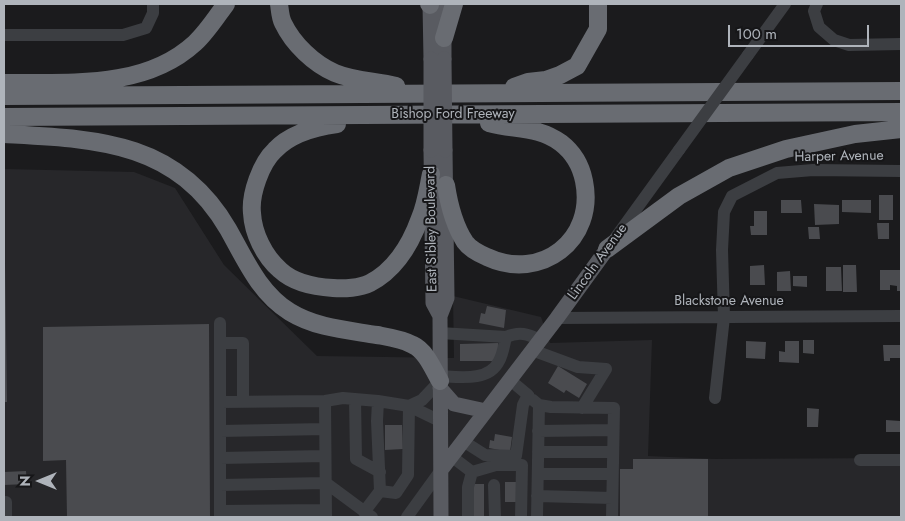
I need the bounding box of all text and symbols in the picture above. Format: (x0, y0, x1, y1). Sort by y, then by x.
scale bar (730, 15, 871, 47)
text: 100 m (736, 23, 777, 45)
street label: Bishop Ford Freeway (391, 107, 515, 123)
street label: Harper Avenue (794, 148, 884, 166)
street label: East Sibley Boulevard (422, 166, 442, 292)
street label: Lincoln Avenue (565, 221, 631, 303)
street label: Blackstone Avenue (674, 294, 784, 310)
north arrow (15, 456, 65, 506)
text: N (15, 475, 35, 487)

